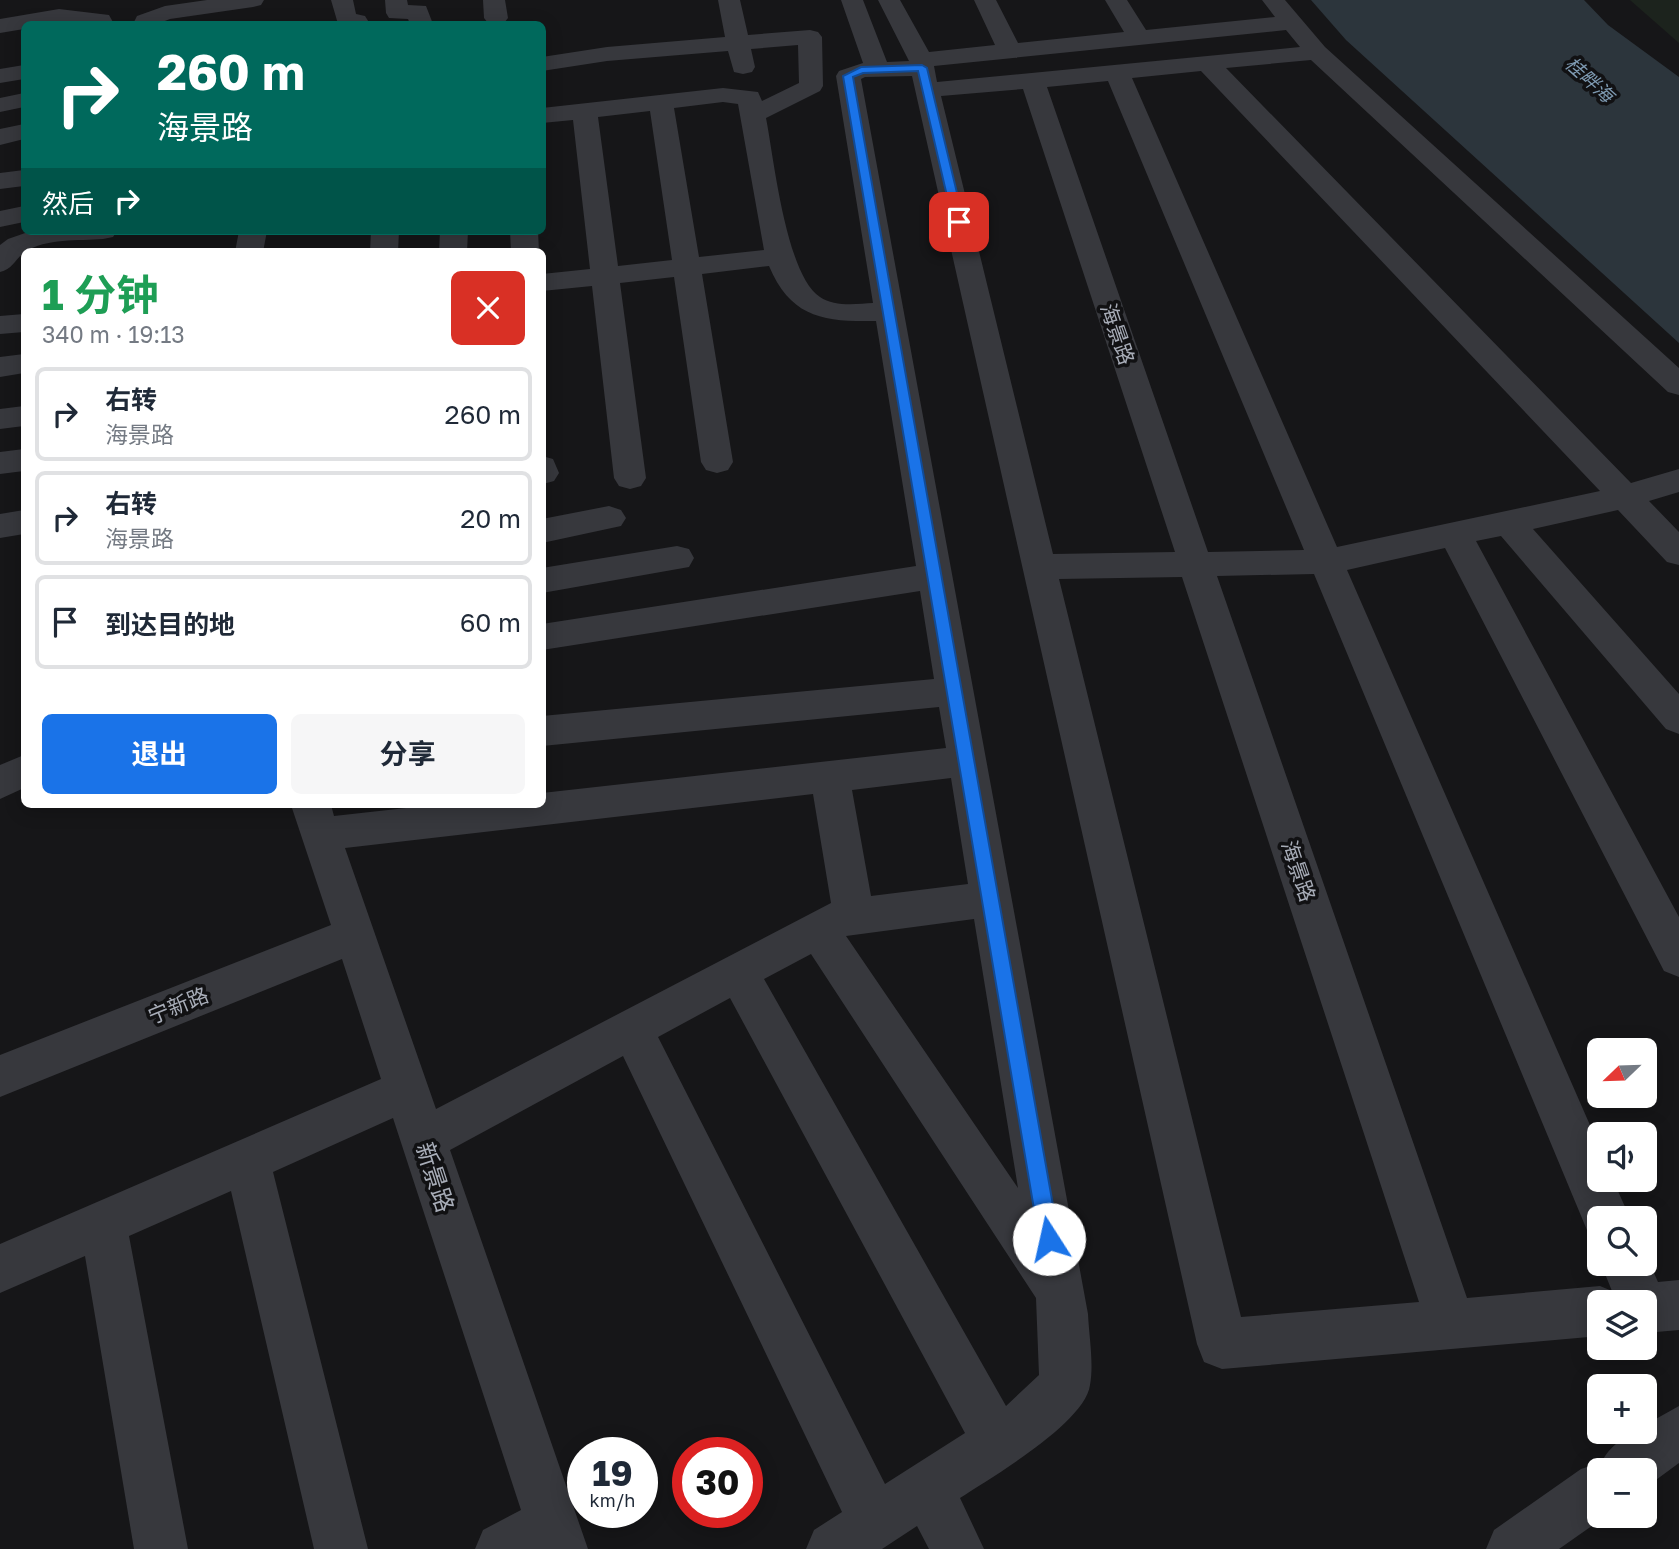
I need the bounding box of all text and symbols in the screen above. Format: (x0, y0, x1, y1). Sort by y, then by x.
text: 260 m (157, 42, 305, 101)
icon: right (42, 49, 133, 140)
water label: 桂畔海 (1561, 51, 1621, 109)
text: 海景路 (157, 108, 253, 146)
icon: right (108, 182, 146, 220)
text: 然后 (42, 188, 94, 219)
pin (929, 192, 989, 252)
icon: arrive (940, 203, 978, 241)
text: 1 分钟 (42, 269, 158, 319)
button: close (451, 271, 525, 345)
street label: 海景路 (1095, 300, 1141, 368)
text: 340 m · 19:13 (42, 320, 185, 348)
text: 右转 (105, 384, 157, 415)
icon: right (46, 395, 84, 433)
text: 260 m (445, 399, 521, 430)
text: 海景路 (105, 420, 174, 448)
text: 右转 (105, 488, 157, 519)
icon: right (46, 499, 84, 537)
text: 20 m (460, 503, 521, 534)
text: 海景路 (105, 524, 174, 552)
icon: arrive (46, 603, 84, 641)
text: 60 m (460, 607, 521, 638)
text: 到达目的地 (105, 609, 235, 640)
button: 退出 (42, 714, 277, 794)
button: 分享 (291, 714, 525, 794)
street label: 海景路 (1276, 837, 1322, 905)
street label: 宁新路 (144, 981, 212, 1029)
north arrow (1587, 1038, 1657, 1108)
map controls (1587, 1038, 1657, 1528)
button: sound (1587, 1122, 1657, 1192)
street label: 新景路 (411, 1138, 461, 1216)
position arrow (1012, 1202, 1086, 1276)
button: search (1587, 1206, 1657, 1276)
button: layers (1587, 1290, 1657, 1360)
button: + (1587, 1374, 1657, 1444)
speed limit sign: 30 (672, 1437, 763, 1528)
text: 19 (592, 1452, 633, 1494)
button: − (1587, 1458, 1657, 1528)
text: km/h (590, 1489, 635, 1511)

